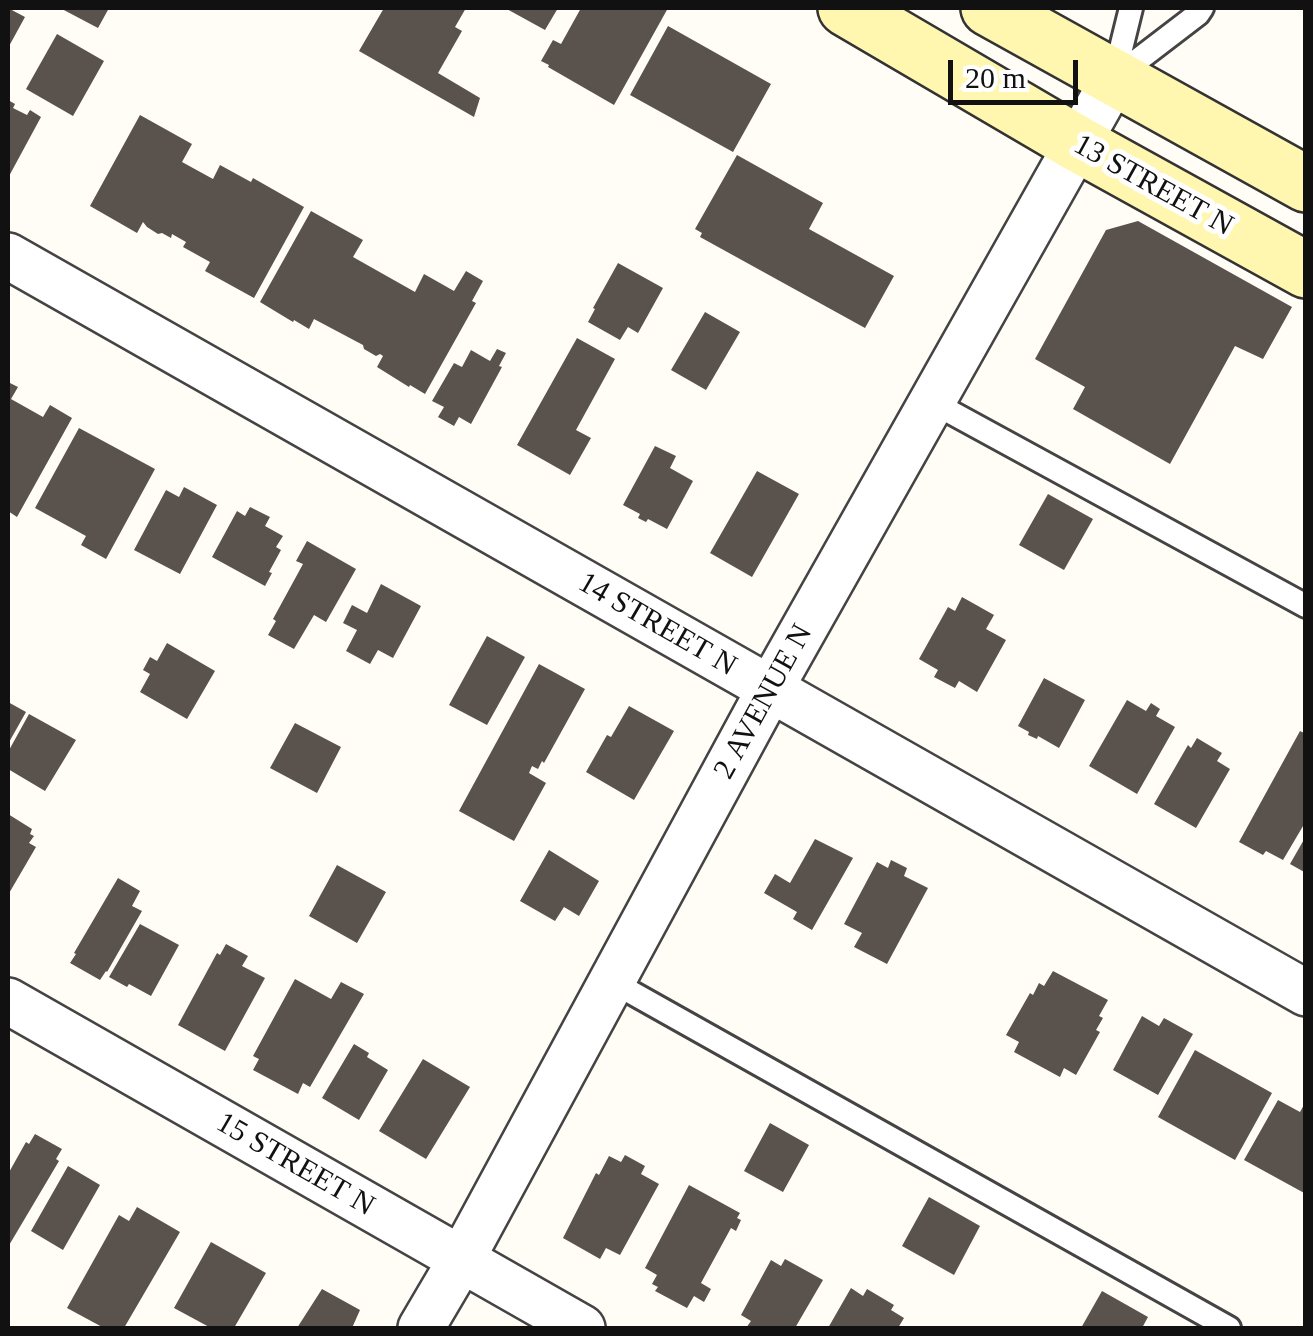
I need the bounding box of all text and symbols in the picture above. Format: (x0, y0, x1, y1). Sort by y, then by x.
scale bar (953, 40, 1083, 102)
text: 20 m (965, 61, 1026, 94)
street label: 13 STREET N (1067, 127, 1239, 245)
street label: 14 STREET N (572, 565, 742, 685)
street label: 2 AVENUE N (707, 618, 821, 786)
street label: 15 STREET N (210, 1105, 380, 1225)

